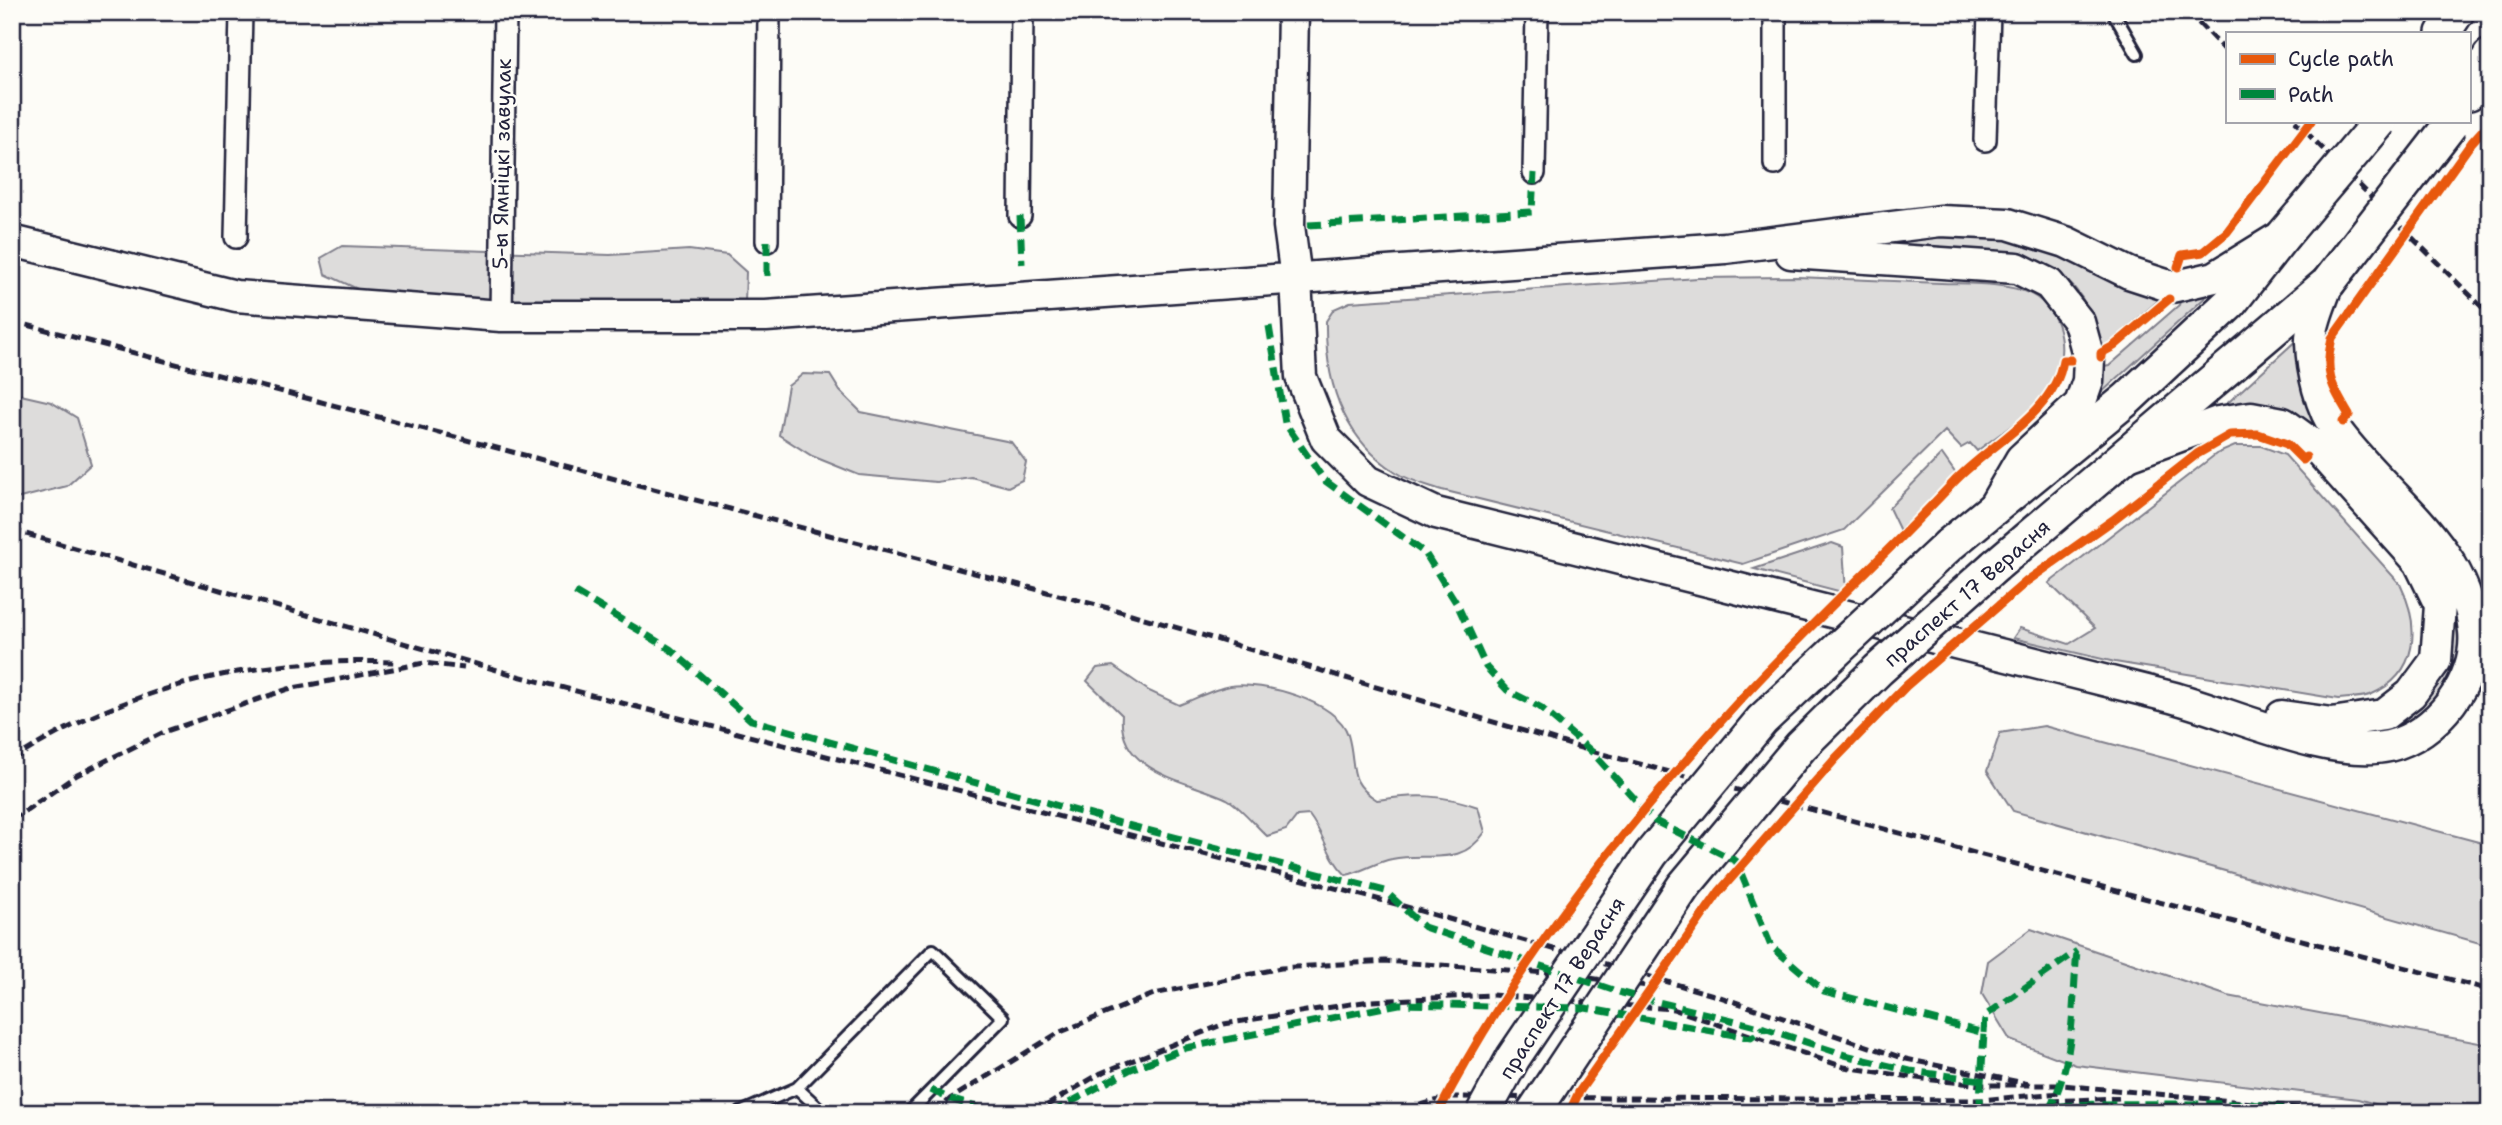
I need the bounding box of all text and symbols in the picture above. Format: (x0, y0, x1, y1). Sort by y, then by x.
legend (2226, 32, 2470, 122)
text: Cycle path (2288, 45, 2394, 73)
street label: 5-ы Ямніцкі завулак (486, 58, 518, 270)
text: Path (2288, 81, 2334, 109)
street label: праспект 17 Верасня (1878, 513, 2056, 673)
street label: праспект 17 Верасня (1492, 891, 1632, 1085)

